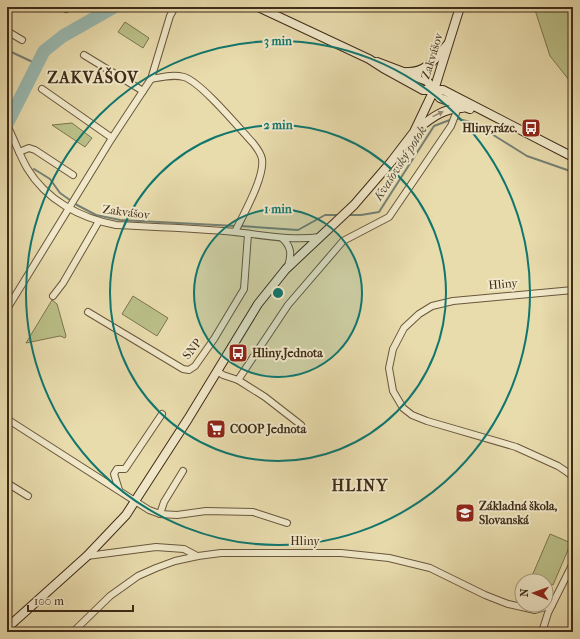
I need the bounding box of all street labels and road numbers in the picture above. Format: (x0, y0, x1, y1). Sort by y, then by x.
street label: Zakvášov (418, 30, 446, 81)
street label: Zakvášov (102, 202, 151, 222)
street label: Hliny (488, 276, 519, 292)
street label: SNP (179, 336, 205, 362)
street label: Hliny (290, 534, 320, 548)

